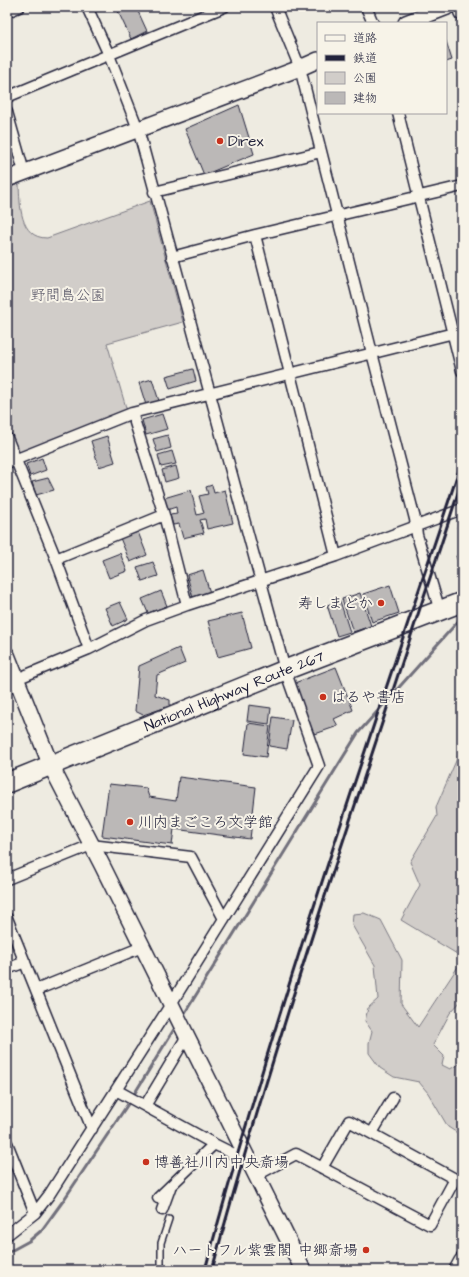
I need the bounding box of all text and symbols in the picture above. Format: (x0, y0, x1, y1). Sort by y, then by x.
legend (317, 22, 447, 114)
text: 道路 (353, 30, 377, 47)
text: 鉄道 (353, 50, 377, 67)
text: 公園 (353, 70, 377, 87)
text: 建物 (353, 90, 377, 107)
place label: Direx (228, 131, 264, 152)
marker: Direx (215, 136, 225, 146)
park label: 野間島公園 (30, 285, 106, 306)
place label: 寿しまどか (298, 593, 373, 614)
marker: 寿しまどか (376, 598, 386, 608)
street label: National Highway Route 267 (141, 645, 327, 737)
place label: はるや書店 (331, 687, 406, 708)
marker: はるや書店 (318, 692, 328, 702)
place label: 川内まごころ文学館 (138, 812, 273, 833)
marker: 川内まごころ文学館 (125, 817, 135, 827)
place label: 博善社川内中央斎場 (154, 1152, 289, 1173)
marker: 博善社川内中央斎場 (141, 1157, 151, 1167)
place label: ハートフル紫雲閣 中郷斎場 (173, 1240, 358, 1261)
marker: ハートフル紫雲閣 中郷斎場 (361, 1245, 371, 1255)

